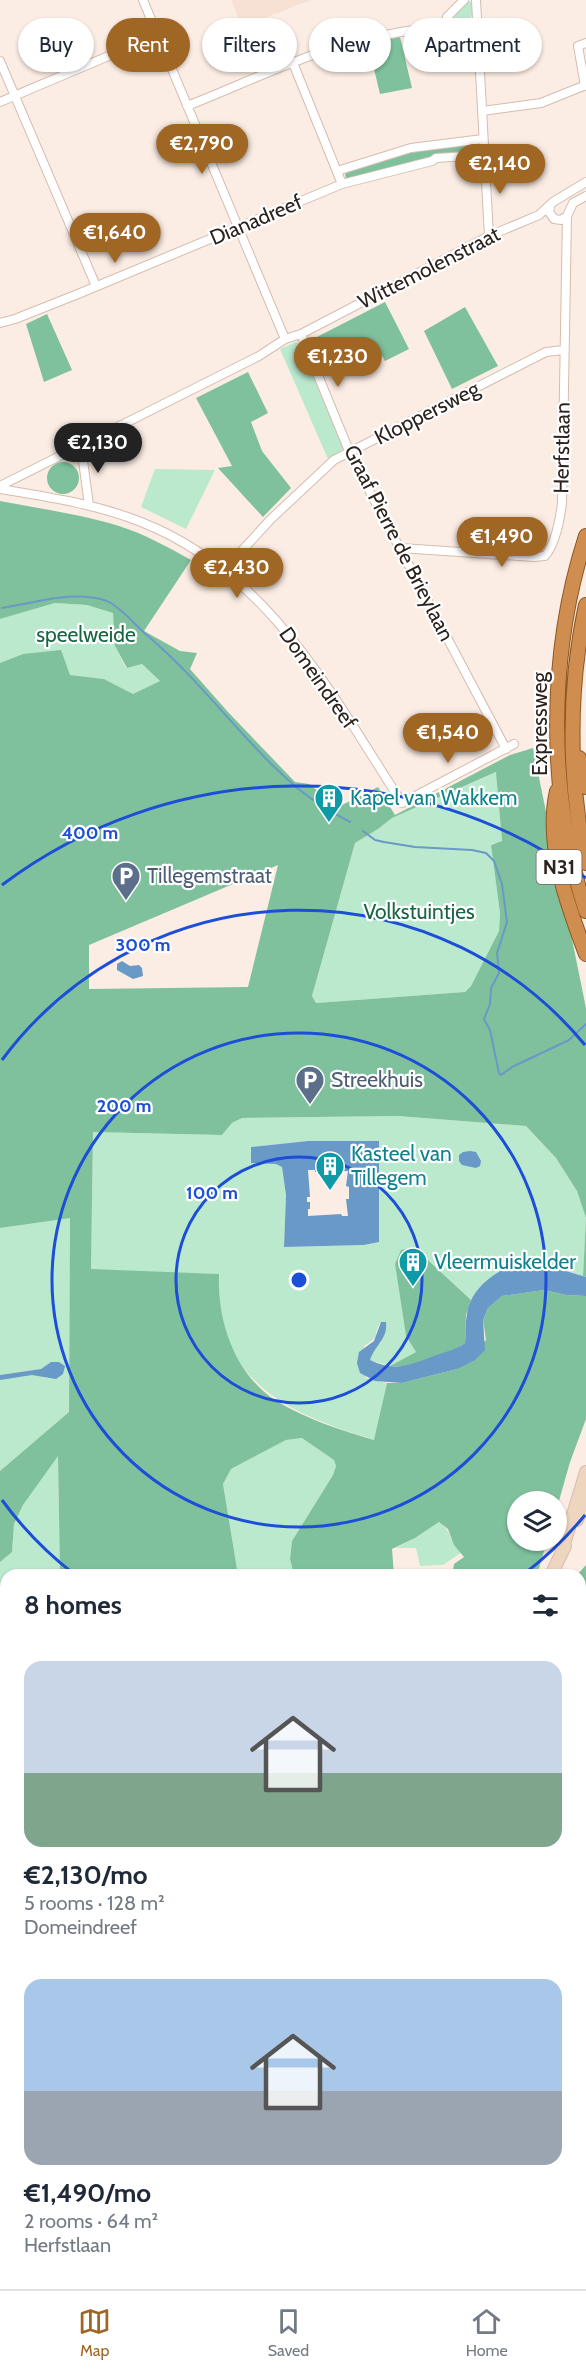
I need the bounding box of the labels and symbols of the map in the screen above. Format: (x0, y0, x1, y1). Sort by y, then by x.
pin: €2,790 (153, 124, 251, 175)
pin: €2,140 (451, 144, 549, 195)
street label: Dianadreef (206, 189, 306, 250)
pin: €1,640 (66, 213, 164, 264)
street label: Wittemolenstraat (354, 221, 504, 314)
pin: €1,230 (289, 337, 387, 388)
street label: Kloppersweg (370, 375, 484, 450)
street label: Herfstlaan (548, 402, 575, 494)
pin: €2,130 (49, 423, 147, 474)
street label: Graaf Pierre de Brieylaan (339, 441, 460, 645)
pin: €1,490 (453, 517, 551, 568)
pin: €2,430 (188, 548, 286, 599)
park label: speelweide (36, 622, 136, 647)
street label: Domeindreef (274, 622, 363, 733)
street label: Expressweg (527, 671, 552, 776)
pin: €1,540 (399, 713, 497, 764)
building icon: Kapel van Wakkem (313, 782, 345, 824)
place label: Kapel van Wakkem (350, 785, 517, 810)
text: 400 m (62, 822, 118, 844)
road number: N31 (536, 850, 582, 884)
parking icon: Tillegemstraat (110, 860, 142, 902)
place label: Tillegemstraat (147, 863, 272, 888)
park label: Volkstuintjes (363, 899, 475, 925)
text: 300 m (116, 934, 170, 956)
parking icon: Streekhuis (294, 1064, 326, 1106)
place label: Streekhuis (331, 1067, 423, 1092)
text: 200 m (97, 1095, 151, 1117)
place label: Kasteel van Tillegem (351, 1141, 452, 1190)
building icon: Kasteel van Tillegem (314, 1150, 346, 1192)
text: 100 m (186, 1182, 238, 1204)
building icon: Vleermuiskelder (397, 1246, 429, 1288)
place label: Vleermuiskelder (434, 1249, 576, 1274)
centre of rings (289, 1270, 309, 1290)

